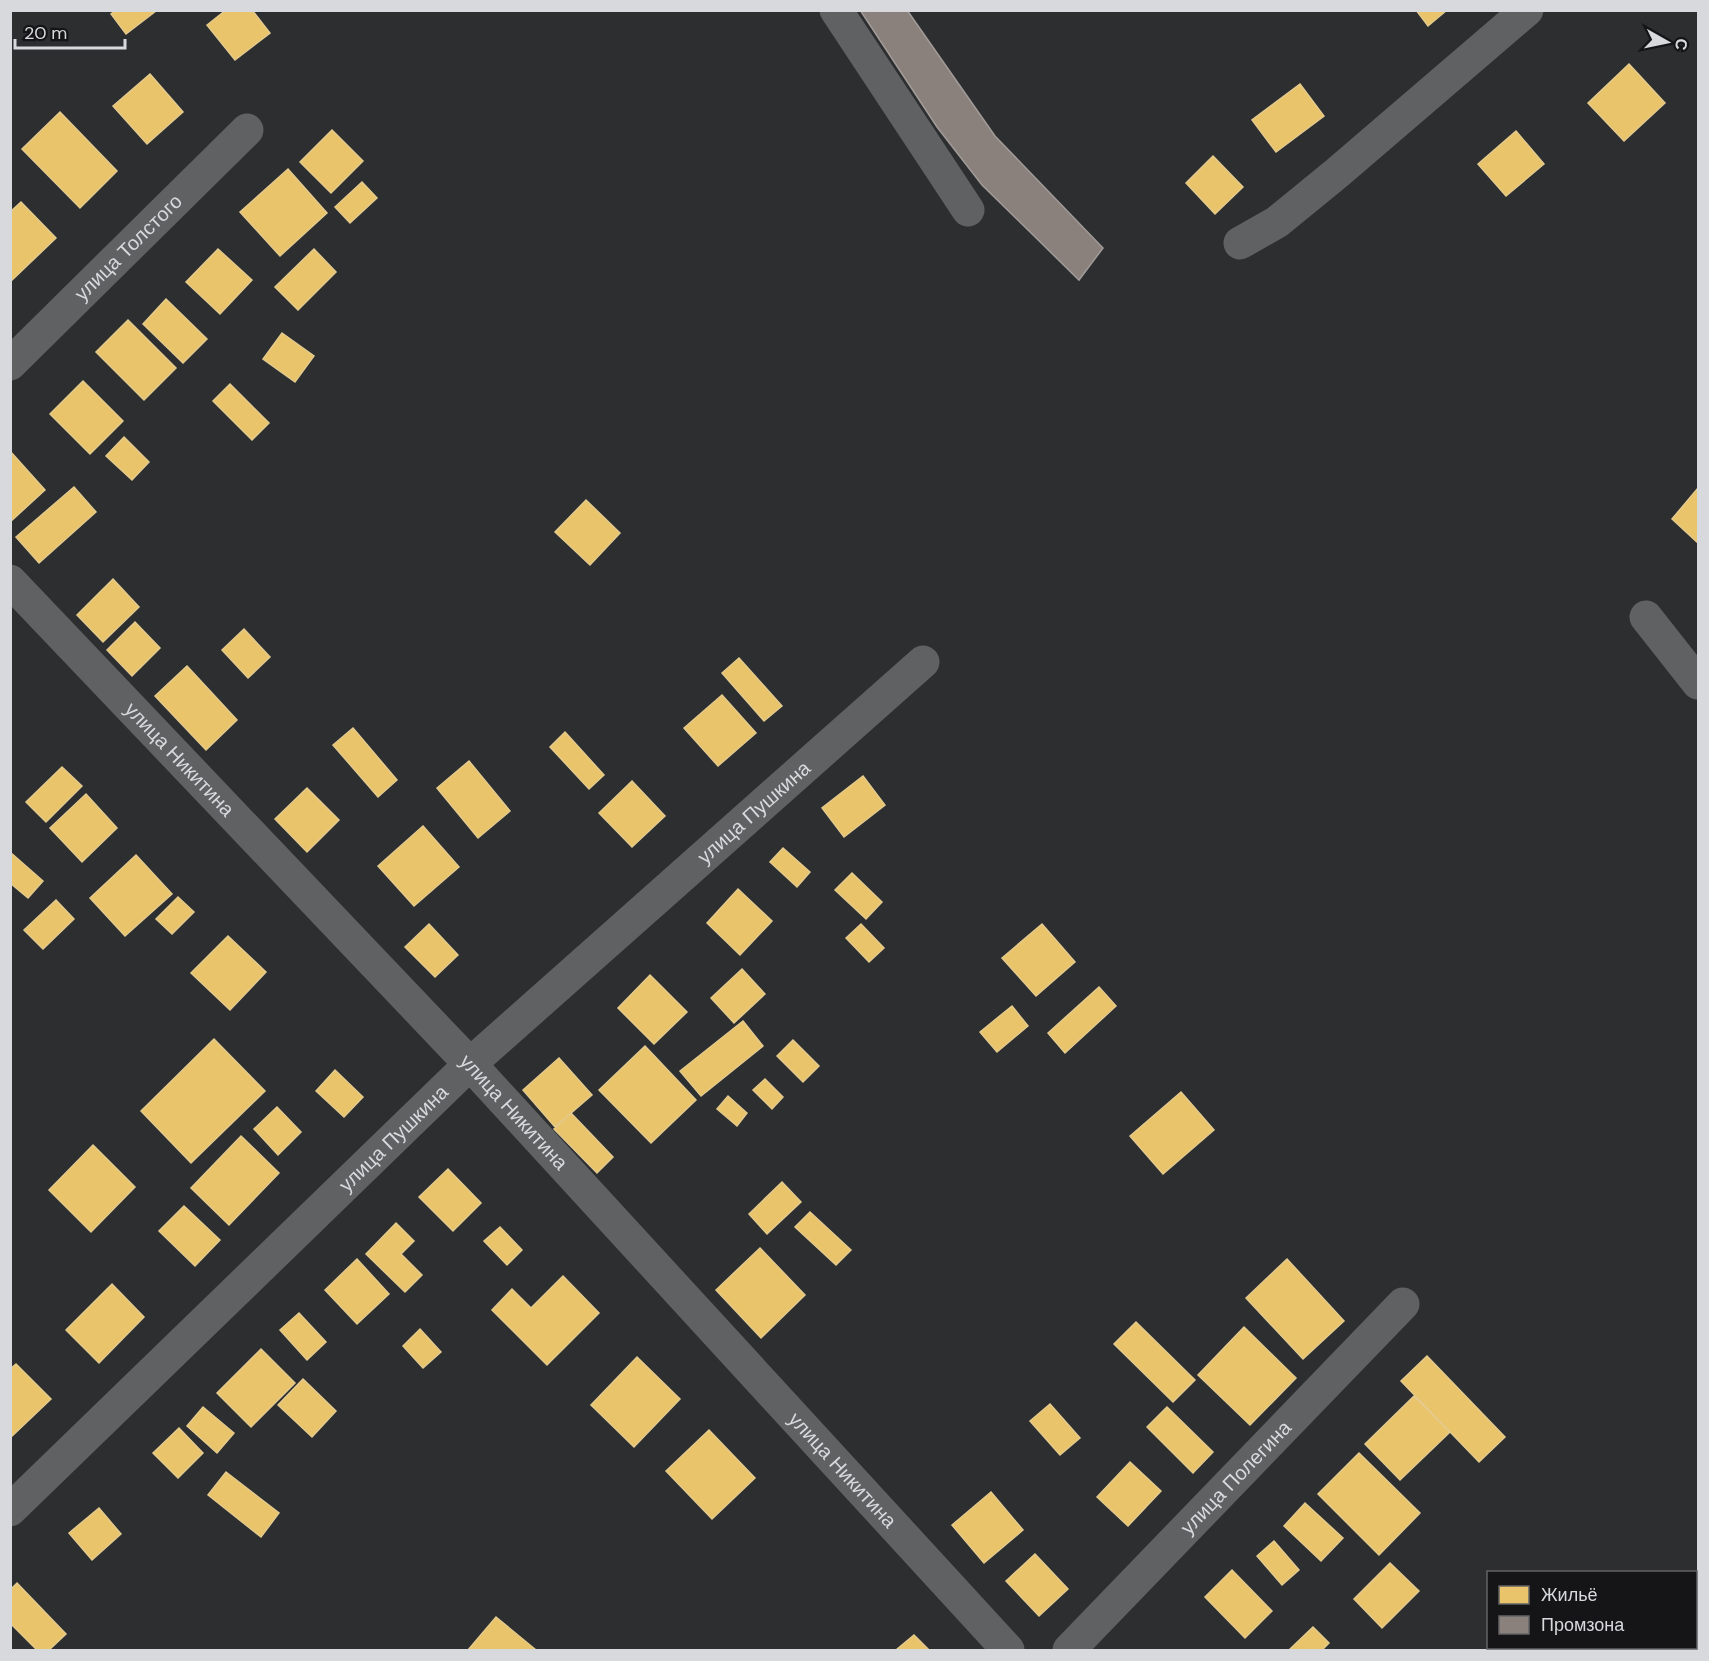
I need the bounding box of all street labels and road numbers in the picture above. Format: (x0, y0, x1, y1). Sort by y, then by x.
street label: улица Толстого (69, 188, 188, 306)
street label: улица Никитина (119, 696, 241, 822)
street label: улица Пушкина (692, 755, 816, 869)
street label: улица Никитина (454, 1048, 574, 1176)
street label: улица Пушкина (333, 1079, 454, 1197)
street label: улица Никитина (783, 1406, 903, 1534)
street label: улица Полегина (1175, 1414, 1297, 1540)

